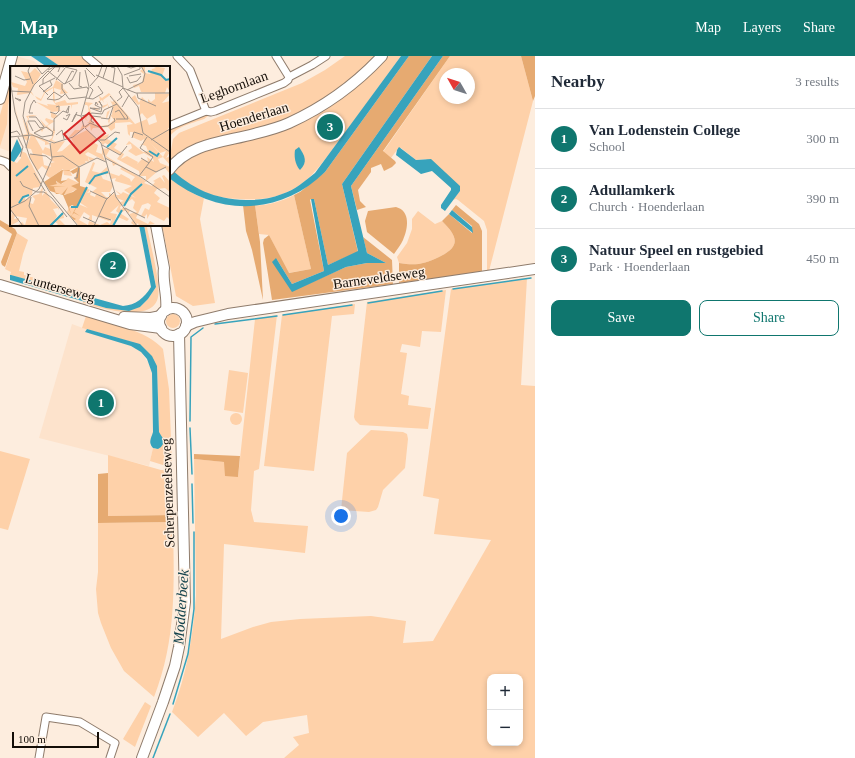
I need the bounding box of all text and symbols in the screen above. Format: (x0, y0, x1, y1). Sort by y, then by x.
text: Map (20, 17, 58, 38)
text: Map (695, 20, 721, 35)
text: Layers (743, 20, 781, 35)
text: Share (803, 20, 835, 35)
inset map (10, 66, 170, 226)
street label: Leghornlaan (198, 68, 270, 106)
north arrow (439, 68, 475, 104)
text: Nearby (551, 72, 605, 91)
text: 3 results (795, 74, 839, 89)
street label: Hoenderlaan (218, 99, 290, 135)
pin: 3 (317, 112, 343, 142)
text: Van Lodenstein College (589, 122, 740, 138)
text: 1 (561, 131, 567, 146)
text: 300 m (806, 131, 839, 146)
text: School (589, 139, 625, 154)
text: Adullamkerk (589, 182, 675, 198)
text: 2 (561, 191, 567, 206)
text: 390 m (806, 191, 839, 206)
text: Church · Hoenderlaan (589, 199, 705, 214)
text: Natuur Speel en rustgebied (589, 242, 763, 258)
pin: 2 (100, 250, 126, 280)
text: 3 (561, 251, 567, 266)
text: 450 m (806, 251, 839, 266)
text: Park · Hoenderlaan (589, 259, 690, 274)
street label: Barneveldseweg (332, 264, 426, 292)
street label: Lunterseweg (23, 271, 97, 305)
button: Save (551, 300, 691, 336)
button: Share (699, 300, 839, 336)
pin: 1 (88, 388, 114, 418)
street label: Scherpenzeelseweg (159, 438, 177, 548)
your location (331, 506, 351, 526)
water label: Modderbeek (170, 569, 192, 646)
map controls (487, 674, 523, 746)
button: + (487, 674, 523, 710)
button: − (487, 710, 523, 746)
scale bar (12, 730, 99, 749)
text: 100 m (18, 733, 46, 745)

